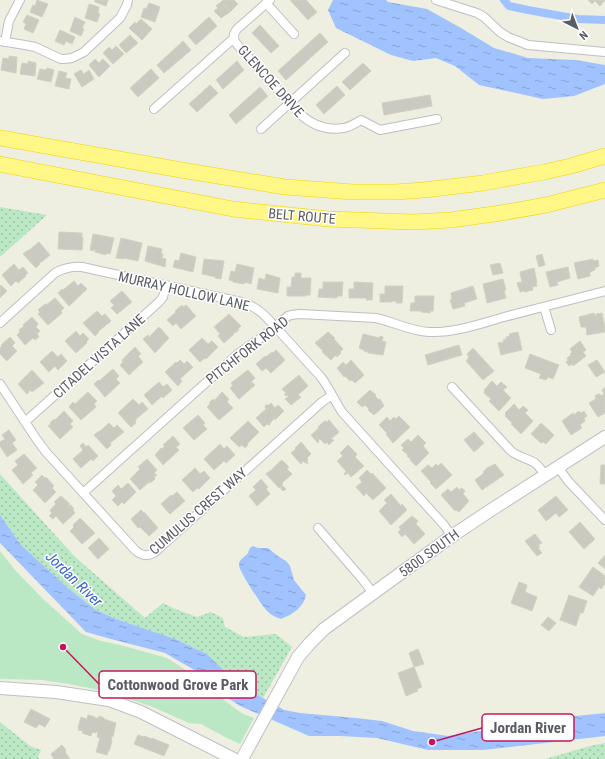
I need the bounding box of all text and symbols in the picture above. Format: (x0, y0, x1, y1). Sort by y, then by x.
north arrow (557, 8, 597, 48)
text: N (576, 28, 590, 42)
street label: GLENCOE DRIVE (235, 42, 307, 120)
street label: BELT ROUTE (268, 205, 336, 227)
street label: MURRAY HOLLOW LANE (117, 268, 251, 314)
street label: CITADEL VISTA LANE (50, 311, 148, 401)
street label: PITCHFORK ROAD (203, 313, 291, 387)
street label: CUMULUS CREST WAY (146, 464, 250, 558)
street label: 5800 SOUTH (396, 526, 462, 580)
water label: Jordan River (42, 548, 106, 611)
callout: Cottonwood Grove Park (99, 671, 256, 698)
text: Cottonwood Grove Park (108, 676, 249, 694)
callout: Jordan River (482, 714, 574, 741)
text: Jordan River (490, 719, 566, 737)

